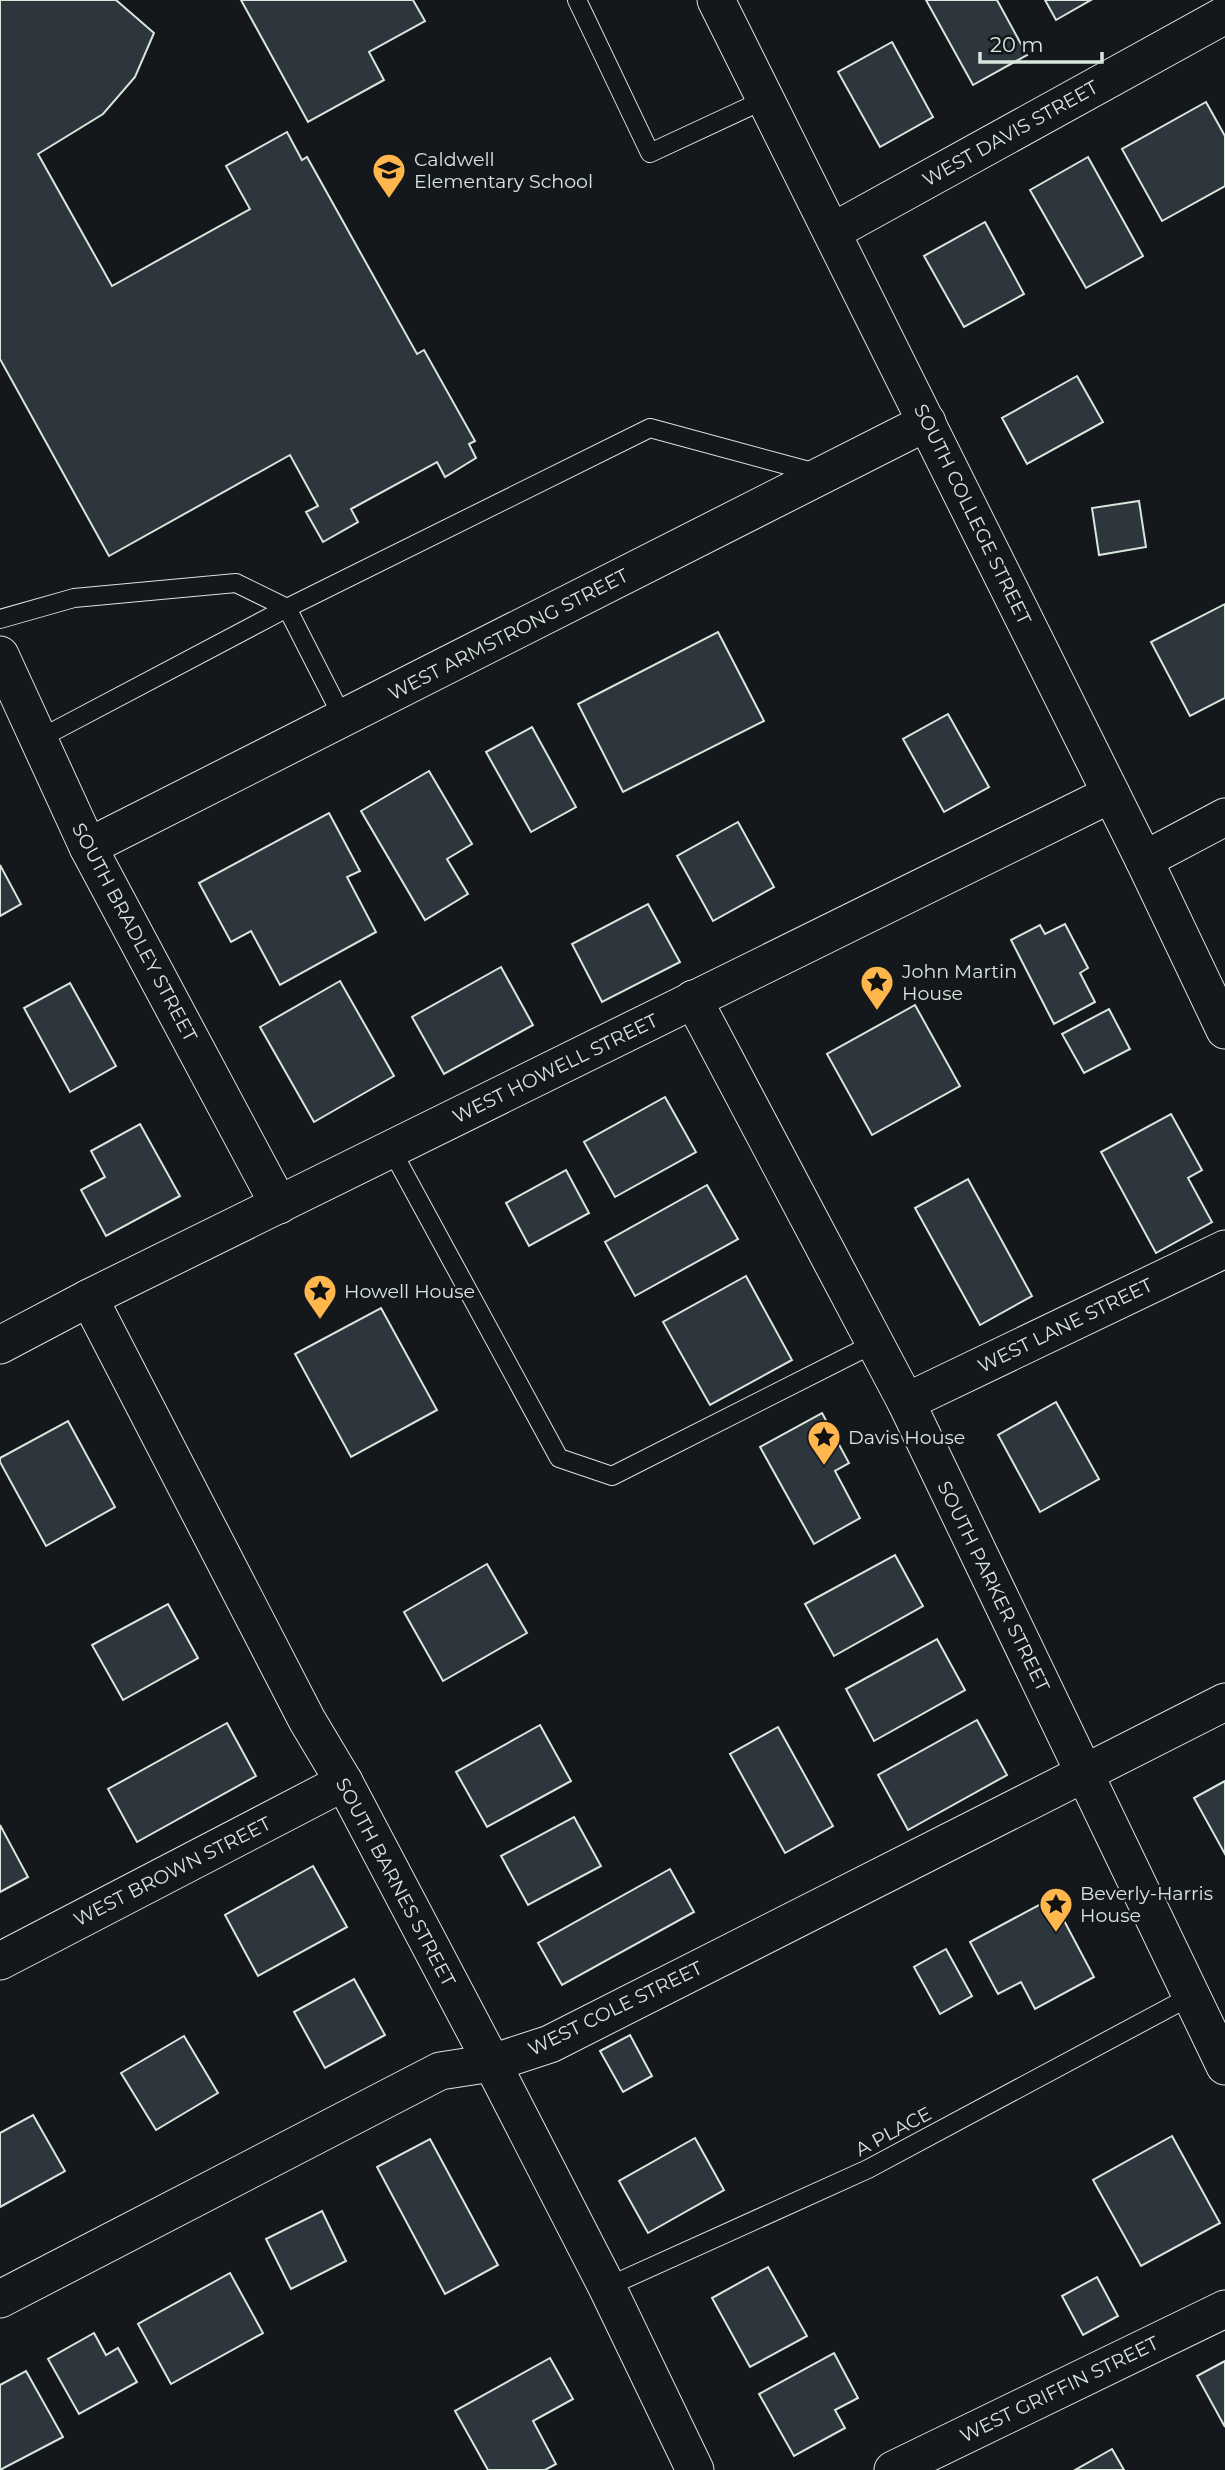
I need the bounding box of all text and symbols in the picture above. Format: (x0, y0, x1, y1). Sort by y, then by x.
scale bar (980, 21, 1102, 65)
text: 20 m (990, 32, 1044, 57)
street label: WEST DAVIS STREET (918, 76, 1102, 191)
place label: Caldwell Elementary School (414, 148, 593, 193)
school or university icon: Caldwell Elementary School (370, 151, 408, 200)
street label: SOUTH COLLEGE STREET (909, 400, 1036, 628)
street label: WEST ARMSTRONG STREET (384, 564, 632, 705)
street label: SOUTH BRADLEY STREET (67, 819, 202, 1046)
place label: John Martin House (901, 960, 1017, 1005)
place icon: John Martin House (858, 963, 896, 1012)
street label: WEST HOWELL STREET (449, 1009, 662, 1128)
place icon: Howell House (301, 1272, 339, 1321)
street label: WEST LANE STREET (974, 1273, 1156, 1378)
place label: Howell House (344, 1280, 475, 1303)
place icon: Davis House (805, 1418, 843, 1467)
place label: Davis House (848, 1426, 965, 1449)
street label: SOUTH PARKER STREET (933, 1477, 1055, 1695)
street label: SOUTH BARNES STREET (331, 1774, 460, 1990)
street label: WEST BROWN STREET (70, 1812, 275, 1931)
place label: Beverly-Harris House (1080, 1882, 1213, 1927)
place icon: Beverly-Harris House (1037, 1885, 1075, 1934)
street label: WEST COLE STREET (524, 1956, 706, 2061)
street label: A PLACE (851, 2102, 935, 2161)
street label: WEST GRIFFIN STREET (956, 2331, 1162, 2448)

